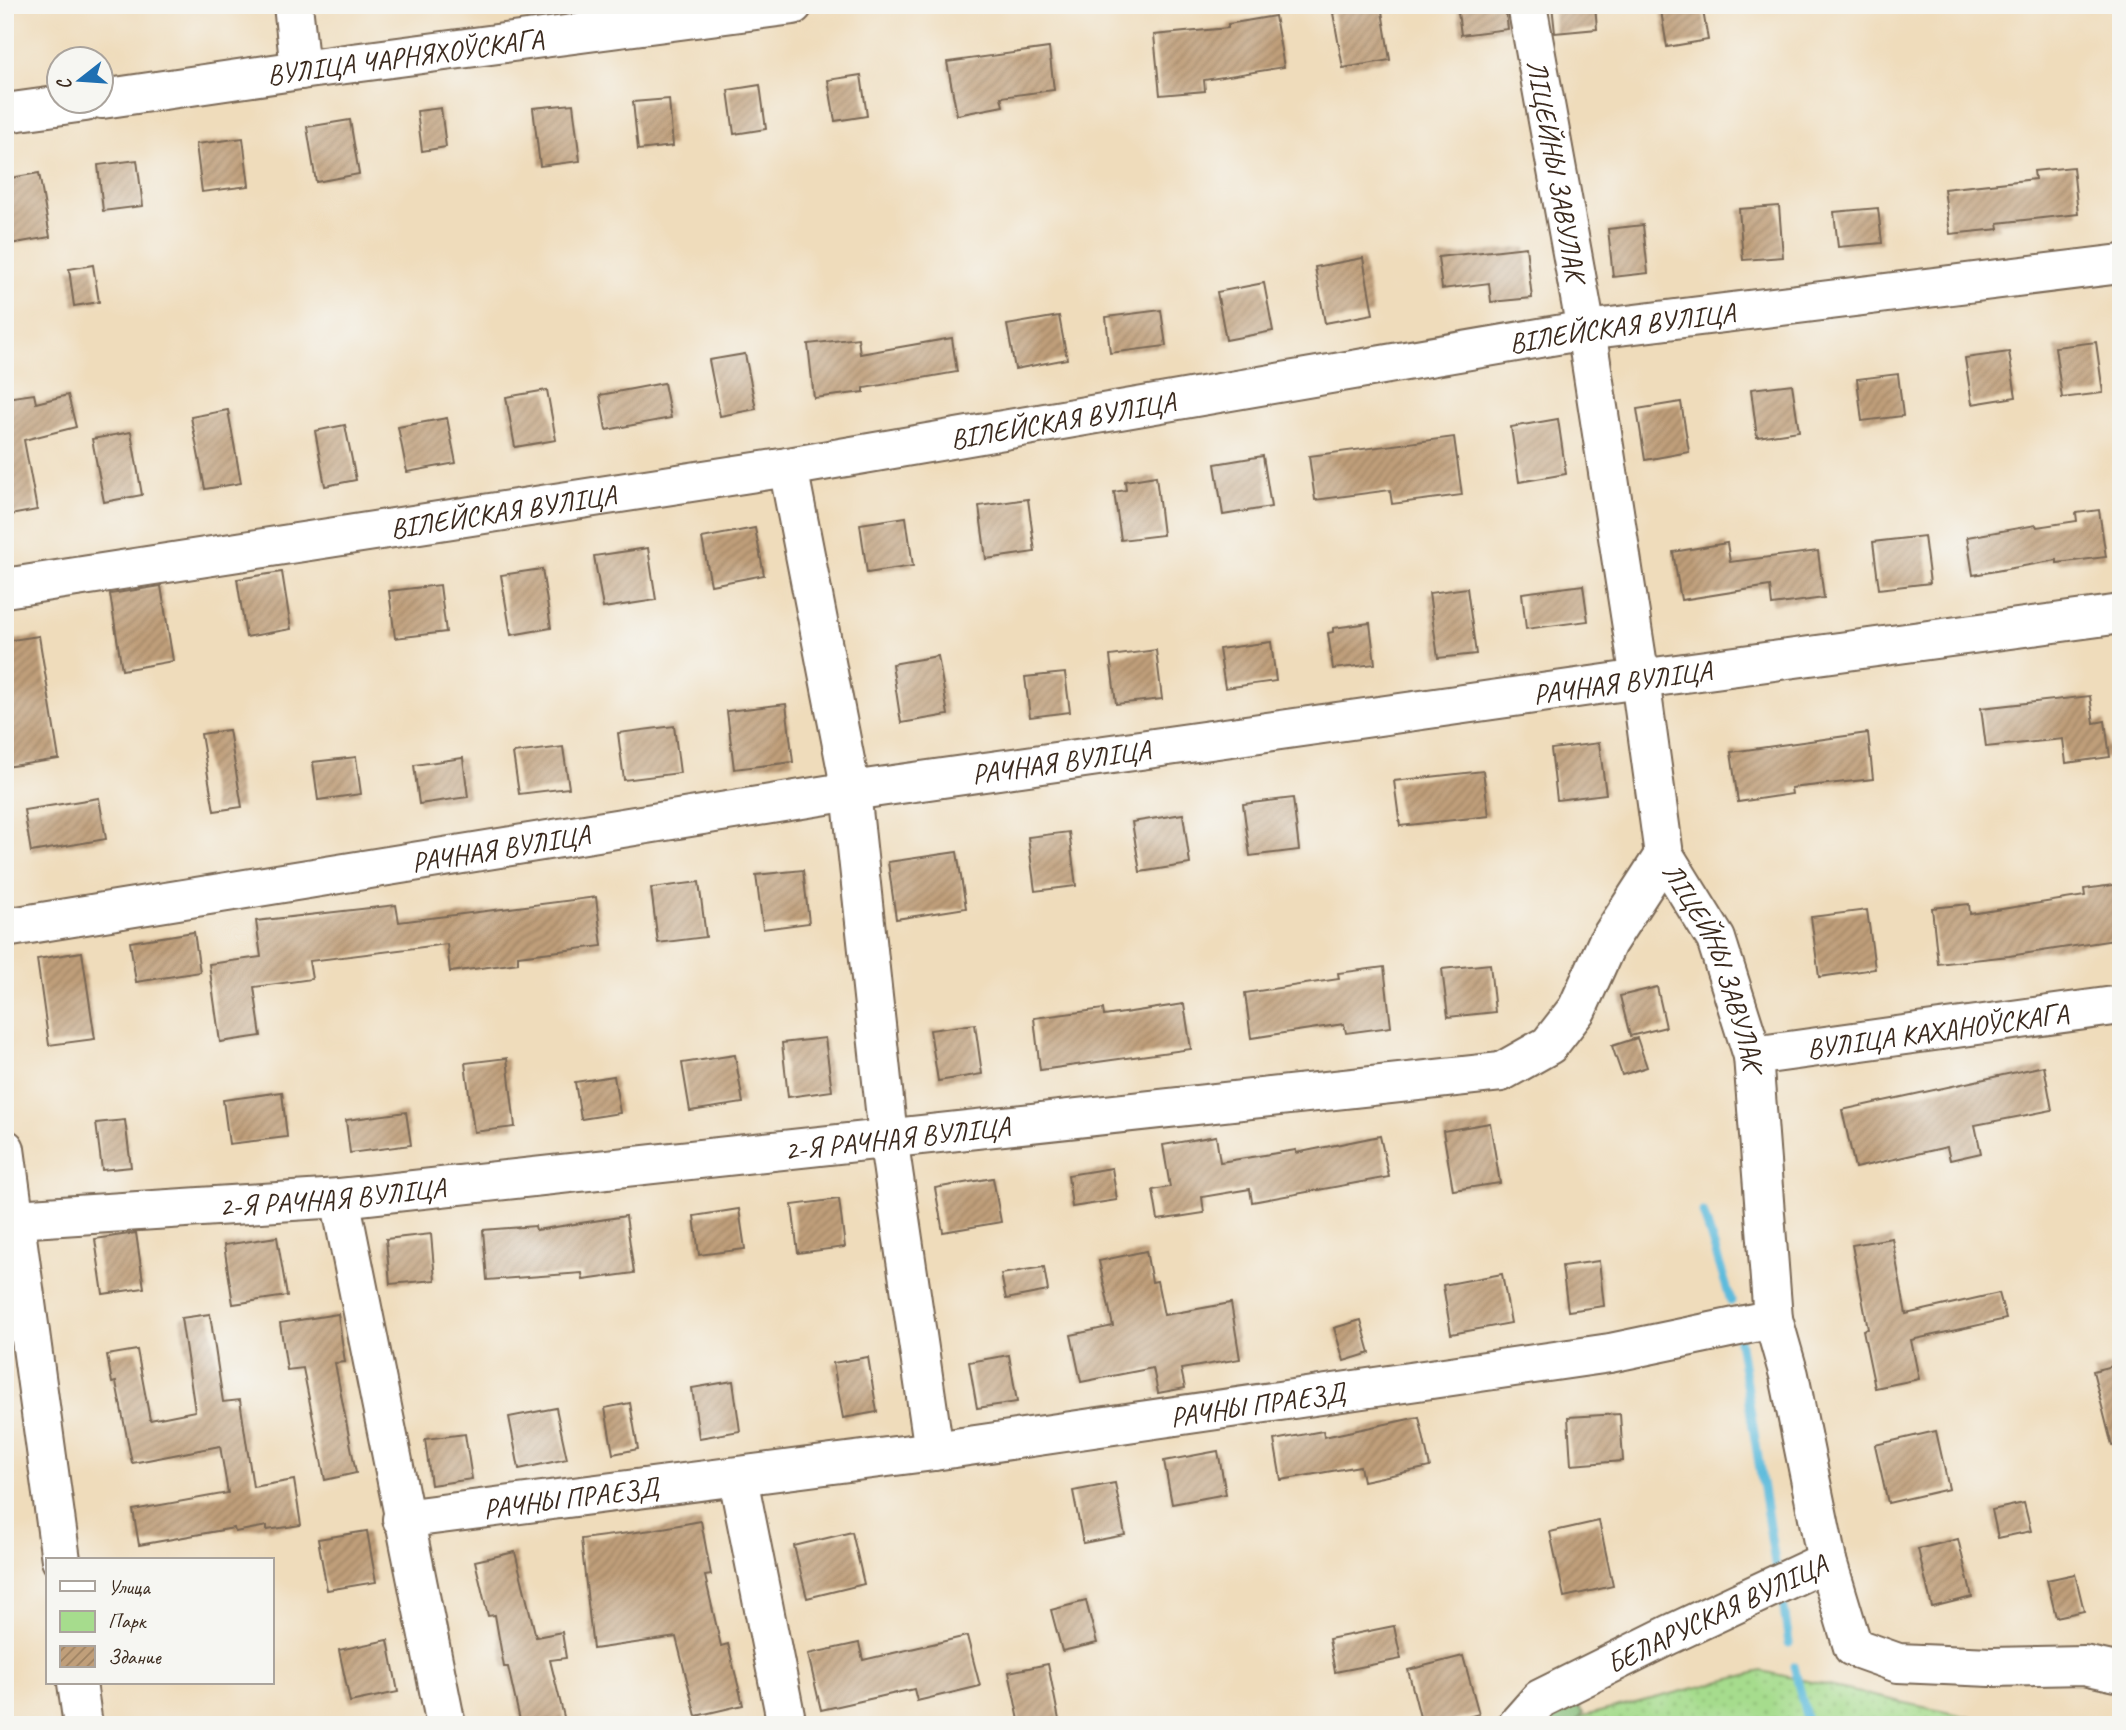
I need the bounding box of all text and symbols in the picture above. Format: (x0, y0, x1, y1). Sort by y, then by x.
street label: ВУЛІЦА ЧАРНЯХОЎСКАГА (265, 20, 546, 92)
north arrow (46, 46, 116, 116)
street label: ЛІЦЕЙНЫ ЗАВУЛАК (1520, 57, 1595, 289)
text: С (51, 74, 78, 93)
street label: ВІЛЕЙСКАЯ ВУЛІЦА (1506, 294, 1739, 360)
street label: ВІЛЕЙСКАЯ ВУЛІЦА (948, 383, 1180, 456)
street label: ВІЛЕЙСКАЯ ВУЛІЦА (388, 476, 620, 546)
street label: РАЧНАЯ ВУЛІЦА (1531, 652, 1716, 711)
street label: РАЧНАЯ ВУЛІЦА (969, 731, 1154, 791)
street label: РАЧНАЯ ВУЛІЦА (409, 816, 594, 879)
street label: ЛІЦЕЙНЫ ЗАВУЛАК (1655, 856, 1772, 1078)
street label: ВУЛІЦА КАХАНОЎСКАГА (1804, 995, 2071, 1066)
street label: 2-Я РАЧНАЯ ВУЛІЦА (782, 1108, 1014, 1167)
street label: 2-Я РАЧНАЯ ВУЛІЦА (218, 1169, 449, 1223)
street label: РАЧНЫ ПРАЕЗД (1168, 1374, 1350, 1434)
street label: РАЧНЫ ПРАЕЗД (481, 1469, 663, 1526)
street label: БЕЛАРУСКАЯ ВУЛІЦА (1601, 1545, 1834, 1681)
legend (46, 1558, 273, 1684)
text: Улица (108, 1574, 151, 1600)
text: Парк (108, 1608, 148, 1634)
text: Здание (108, 1644, 162, 1670)

